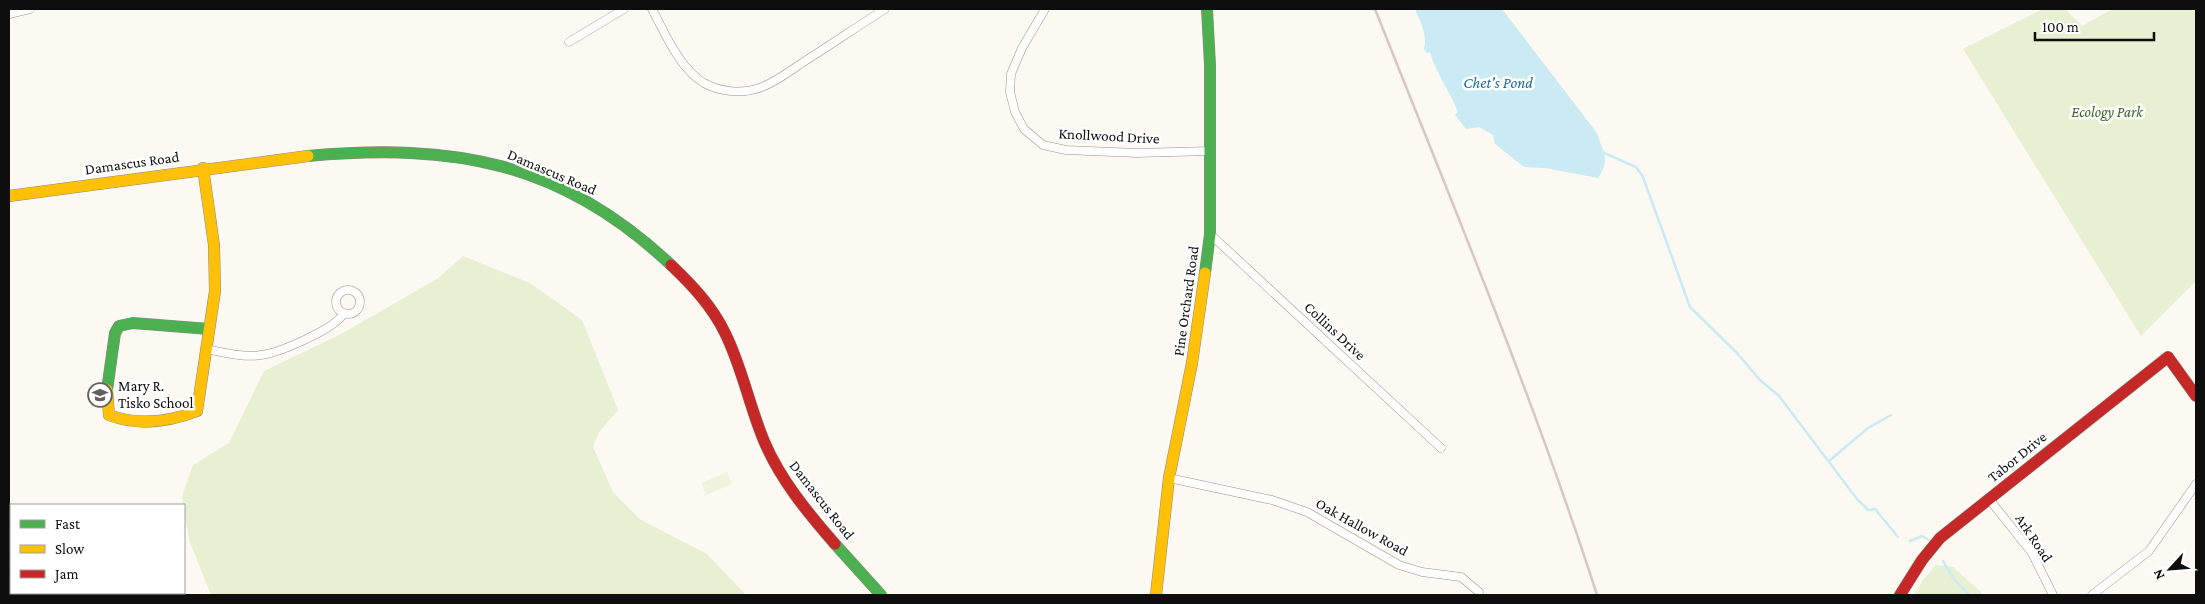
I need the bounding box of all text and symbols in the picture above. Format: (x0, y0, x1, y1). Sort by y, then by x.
scale bar (2035, 10, 2154, 42)
text: 100 m (2042, 19, 2079, 35)
water label: Chet's Pond (1463, 74, 1533, 91)
park label: Ecology Park (2071, 104, 2144, 121)
street label: Knollwood Drive (1058, 125, 1160, 147)
street label: Damascus Road (505, 146, 599, 198)
street label: Damascus Road (84, 148, 180, 178)
street label: Pine Orchard Road (1170, 245, 1202, 357)
street label: Collins Drive (1301, 299, 1369, 364)
place label: Mary R. Tisko School (118, 378, 193, 411)
school or university icon: Mary R. Tisko School (87, 382, 113, 408)
street label: Tabor Drive (1985, 428, 2050, 485)
street label: Damascus Road (786, 458, 858, 542)
street label: Oak Hallow Road (1313, 495, 1411, 559)
legend (10, 504, 185, 594)
street label: Ark Road (2012, 511, 2056, 565)
text: Fast (55, 516, 81, 532)
text: Slow (55, 541, 85, 557)
north arrow (2145, 544, 2195, 594)
text: Jam (53, 566, 78, 583)
text: N (2149, 566, 2168, 582)

